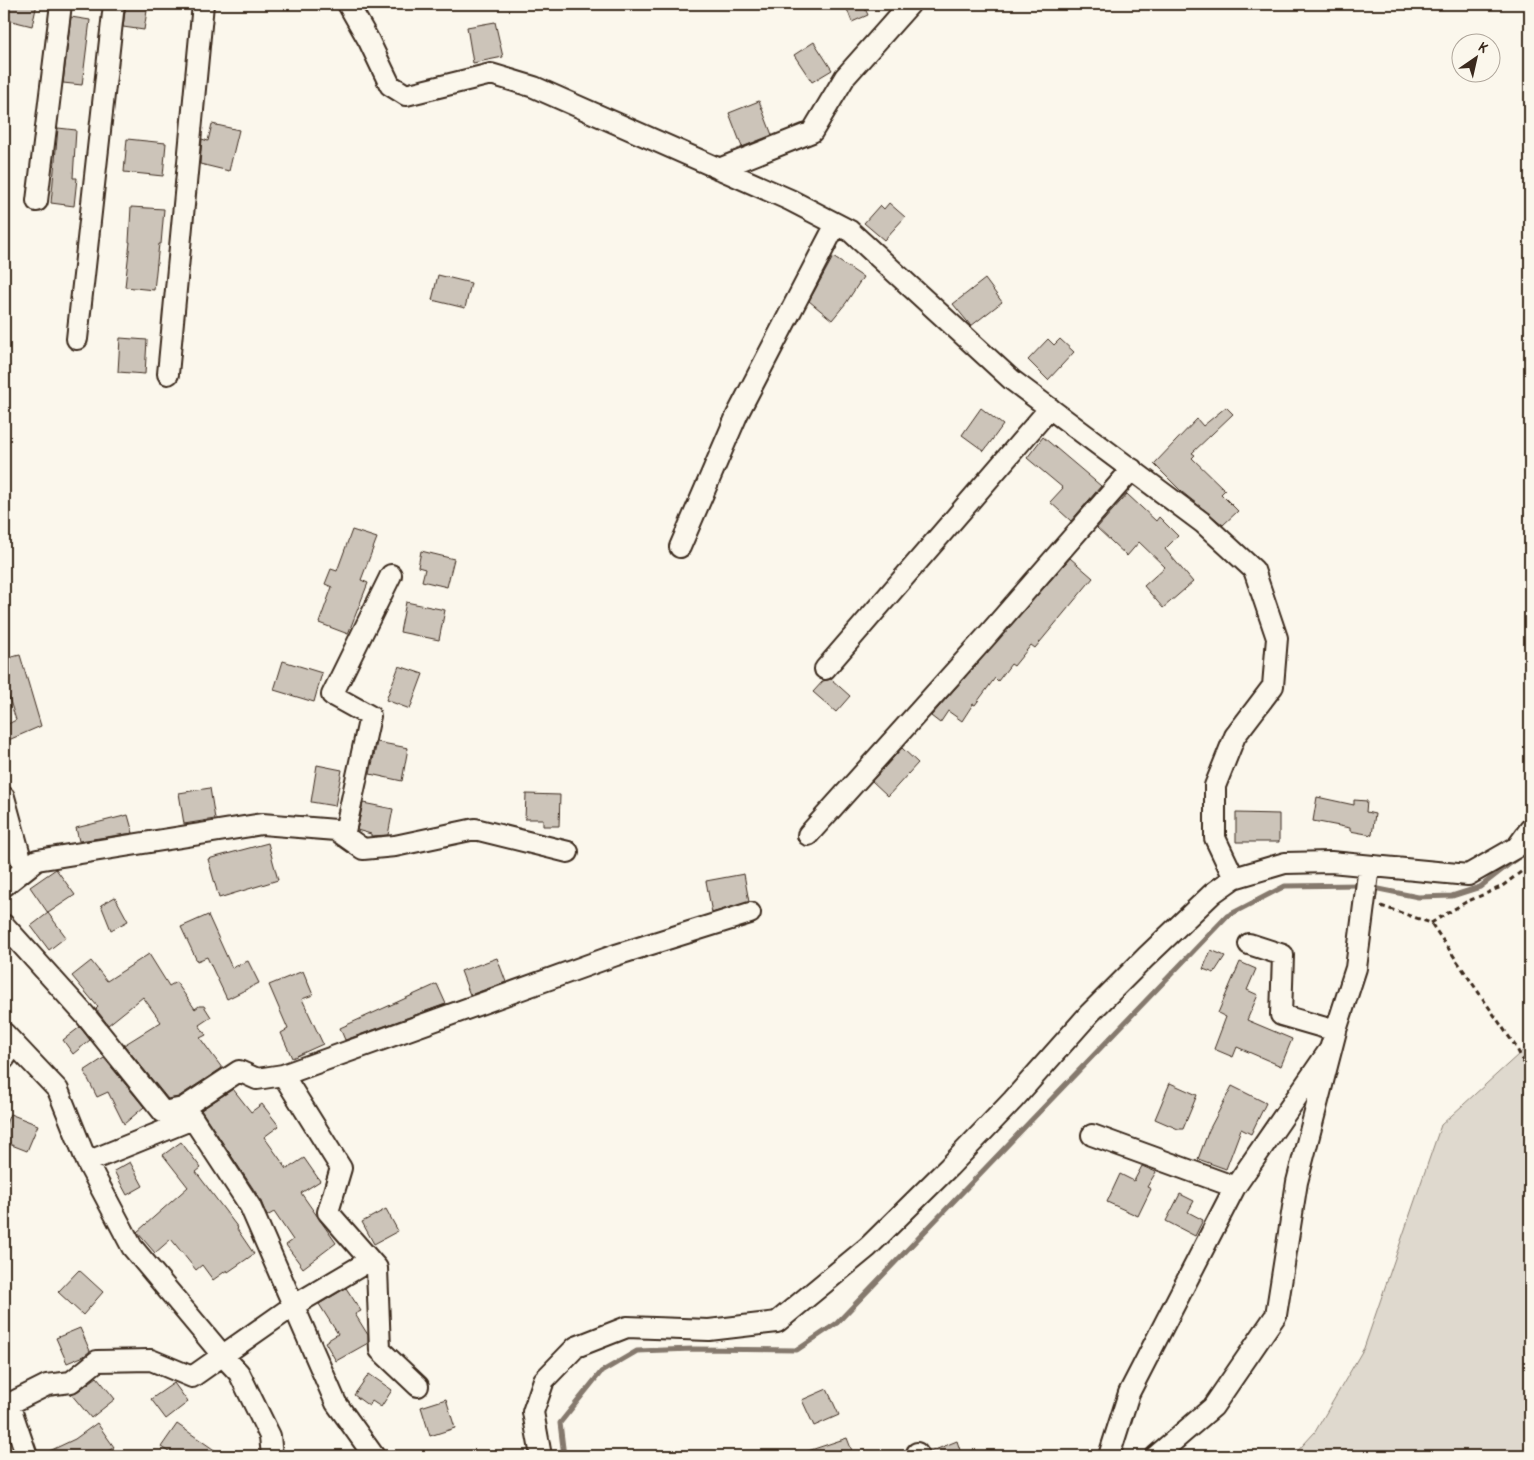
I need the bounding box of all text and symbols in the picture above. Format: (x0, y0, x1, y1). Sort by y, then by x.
north arrow (1452, 32, 1502, 82)
text: K (1475, 37, 1492, 57)

